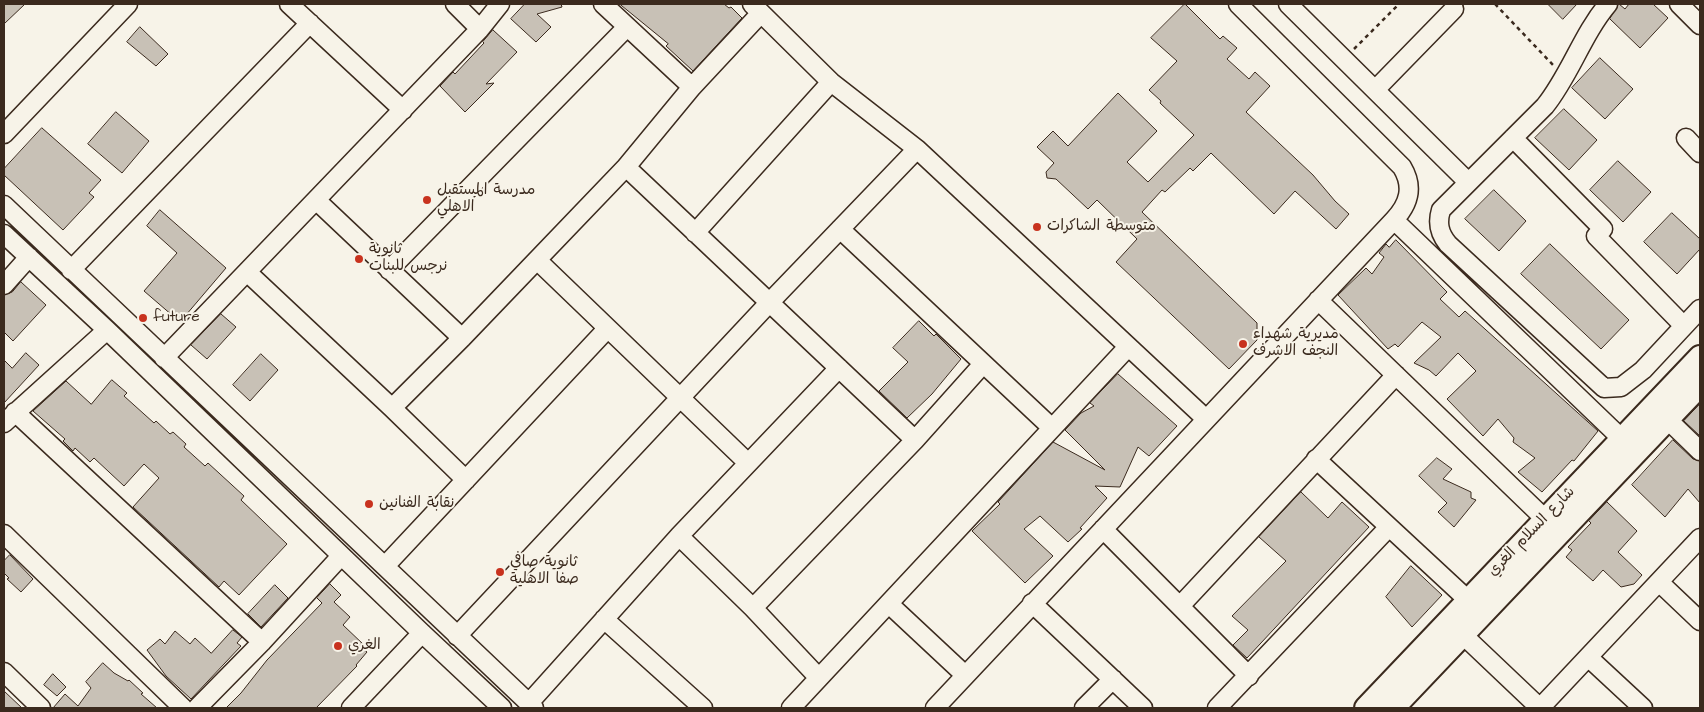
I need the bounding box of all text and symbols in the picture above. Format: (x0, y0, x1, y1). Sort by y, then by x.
place label: مدرسة المستقبل الاهلي (437, 182, 535, 217)
marker: مدرسة المستقبل الاهلي (421, 194, 433, 206)
place label: متوسطة الشاكرات (1047, 218, 1156, 236)
marker: متوسطة الشاكرات (1031, 221, 1043, 233)
place label: ثانوية نرجس للبنات (369, 241, 447, 276)
marker: ثانوية نرجس للبنات (353, 253, 365, 265)
place label: future (153, 309, 200, 327)
marker: future (137, 312, 149, 324)
place label: مديرية شهداء النجف الاشرف (1253, 326, 1339, 361)
marker: مديرية شهداء النجف الاشرف (1237, 338, 1249, 350)
street label: شارع السلام الغري (1485, 484, 1579, 580)
place label: نقابة الفنانين (379, 495, 454, 513)
marker: نقابة الفنانين (363, 498, 375, 510)
place label: ثانوية صافي صفا الاهلية (510, 554, 579, 589)
marker: ثانوية صافي صفا الاهلية (494, 566, 506, 578)
place label: الغري (348, 637, 381, 655)
marker: الغري (332, 640, 344, 652)

